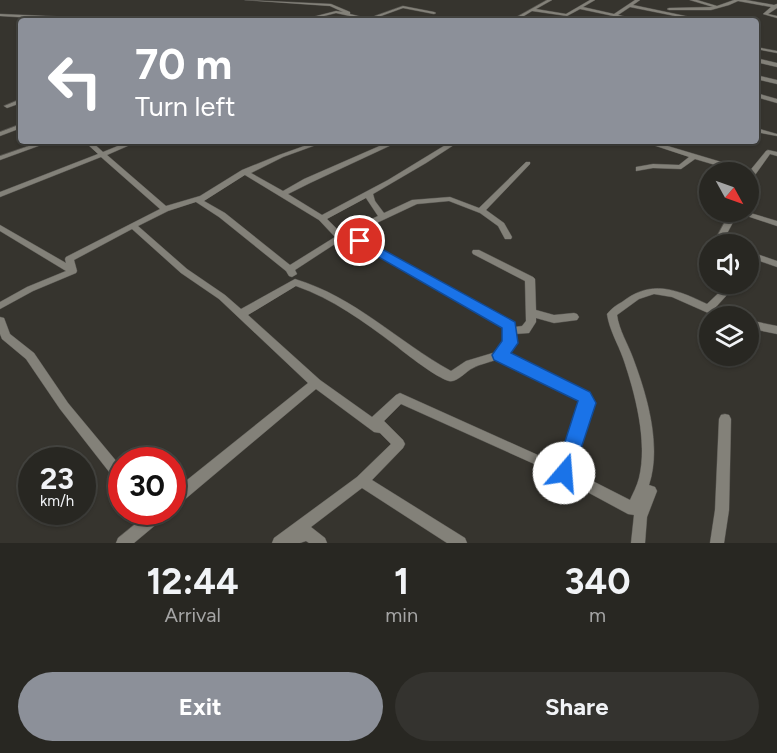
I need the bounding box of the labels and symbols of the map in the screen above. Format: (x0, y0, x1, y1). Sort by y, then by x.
north arrow (699, 162, 759, 222)
pin (334, 215, 385, 266)
position arrow (532, 441, 596, 505)
speed limit sign: 30 (108, 447, 186, 525)

